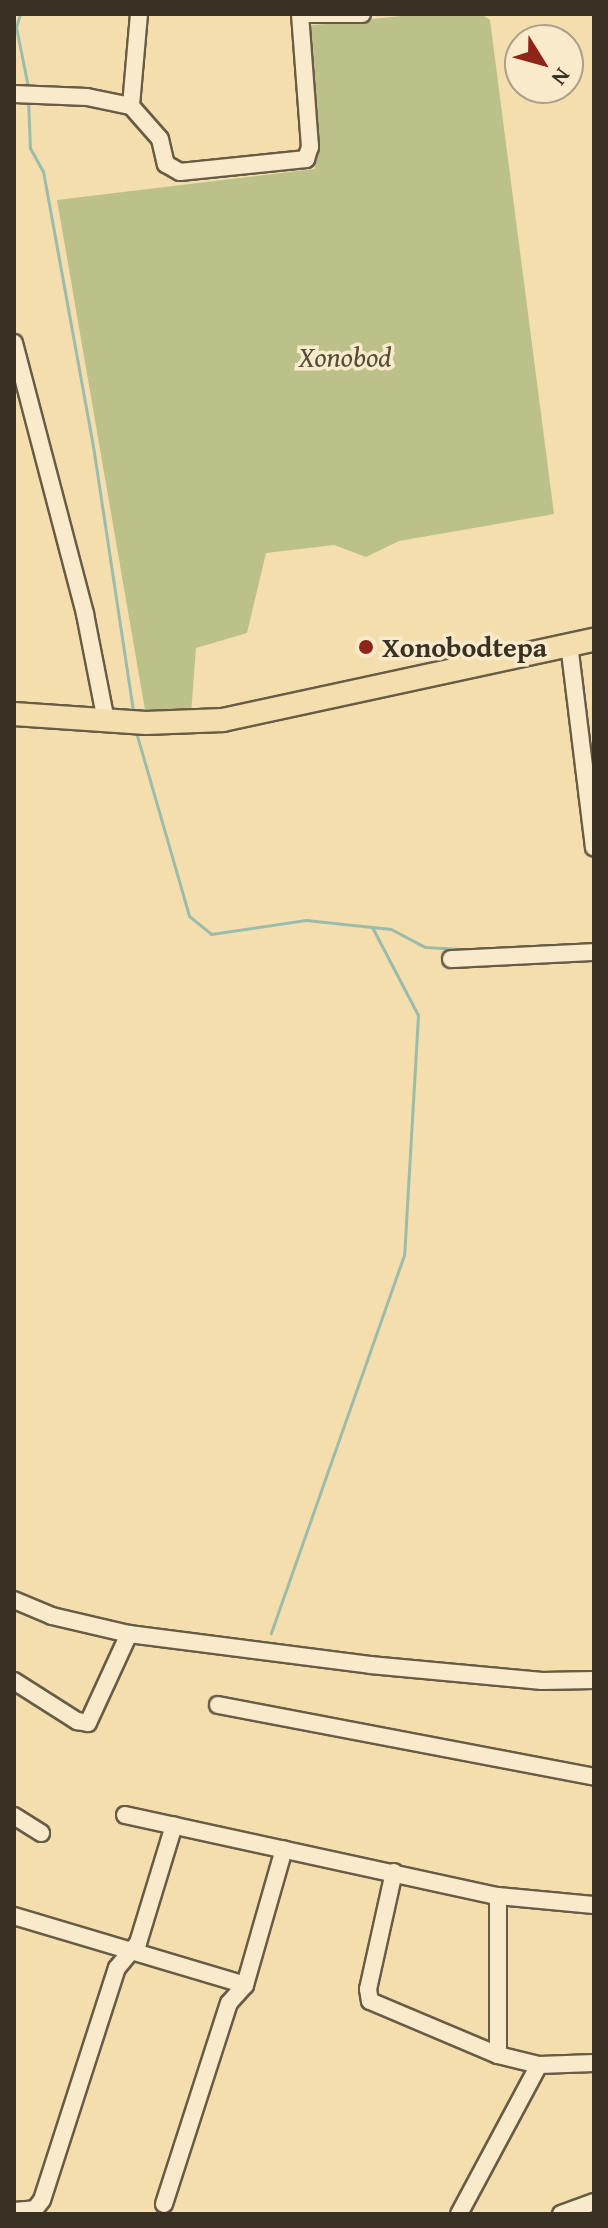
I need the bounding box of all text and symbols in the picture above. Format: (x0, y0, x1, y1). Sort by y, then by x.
north arrow (504, 24, 584, 104)
text: N (544, 62, 579, 93)
park label: Xonobod (298, 340, 392, 374)
place label: Xonobodtepa (382, 630, 547, 664)
marker: Xonobodtepa (357, 638, 375, 656)

